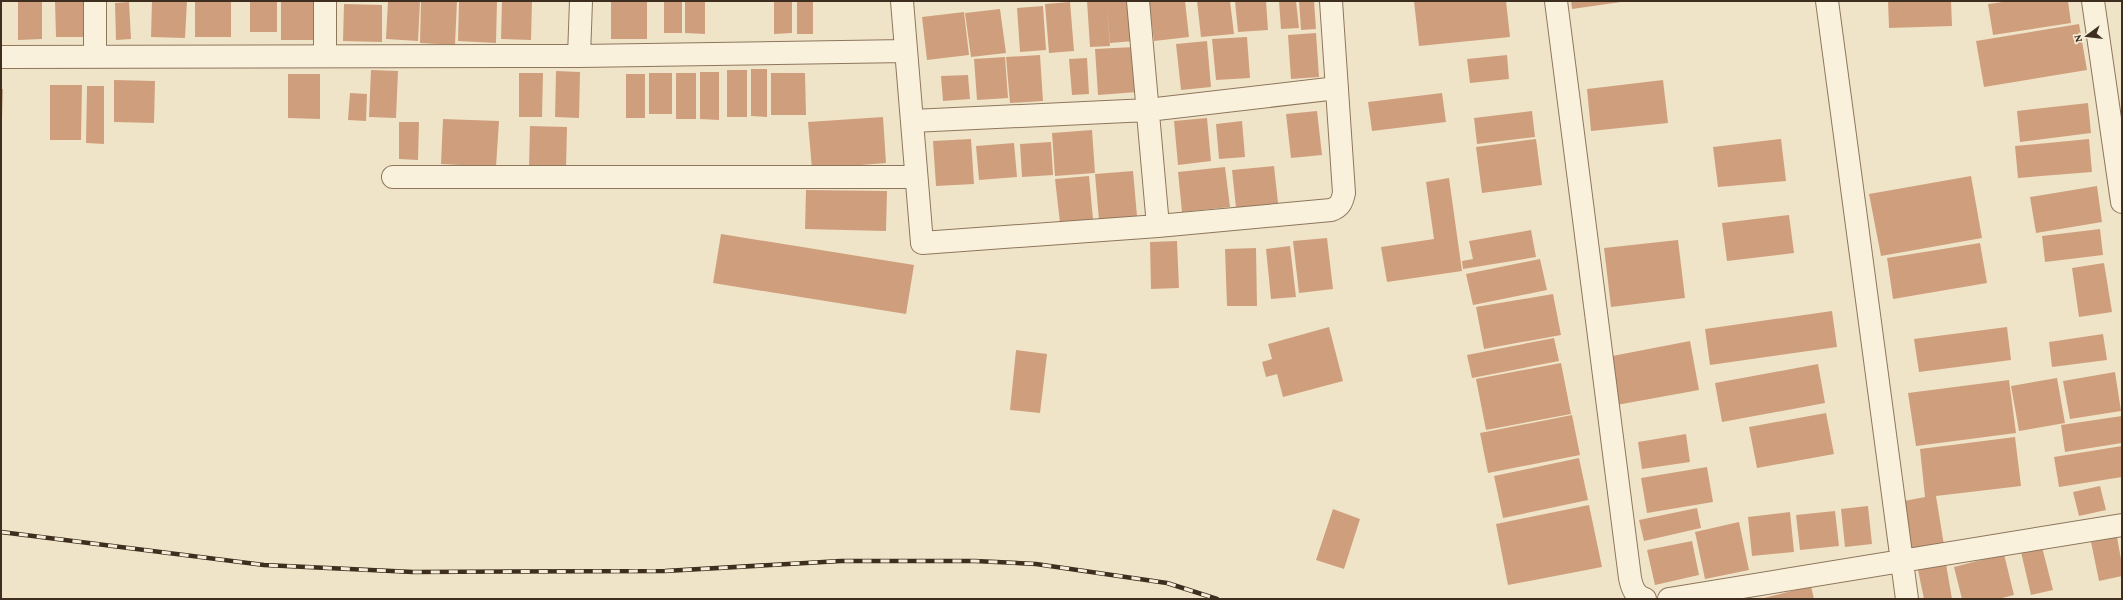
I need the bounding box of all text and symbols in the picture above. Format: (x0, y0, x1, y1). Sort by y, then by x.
north arrow (2067, 16, 2107, 56)
text: N (2070, 33, 2084, 44)

